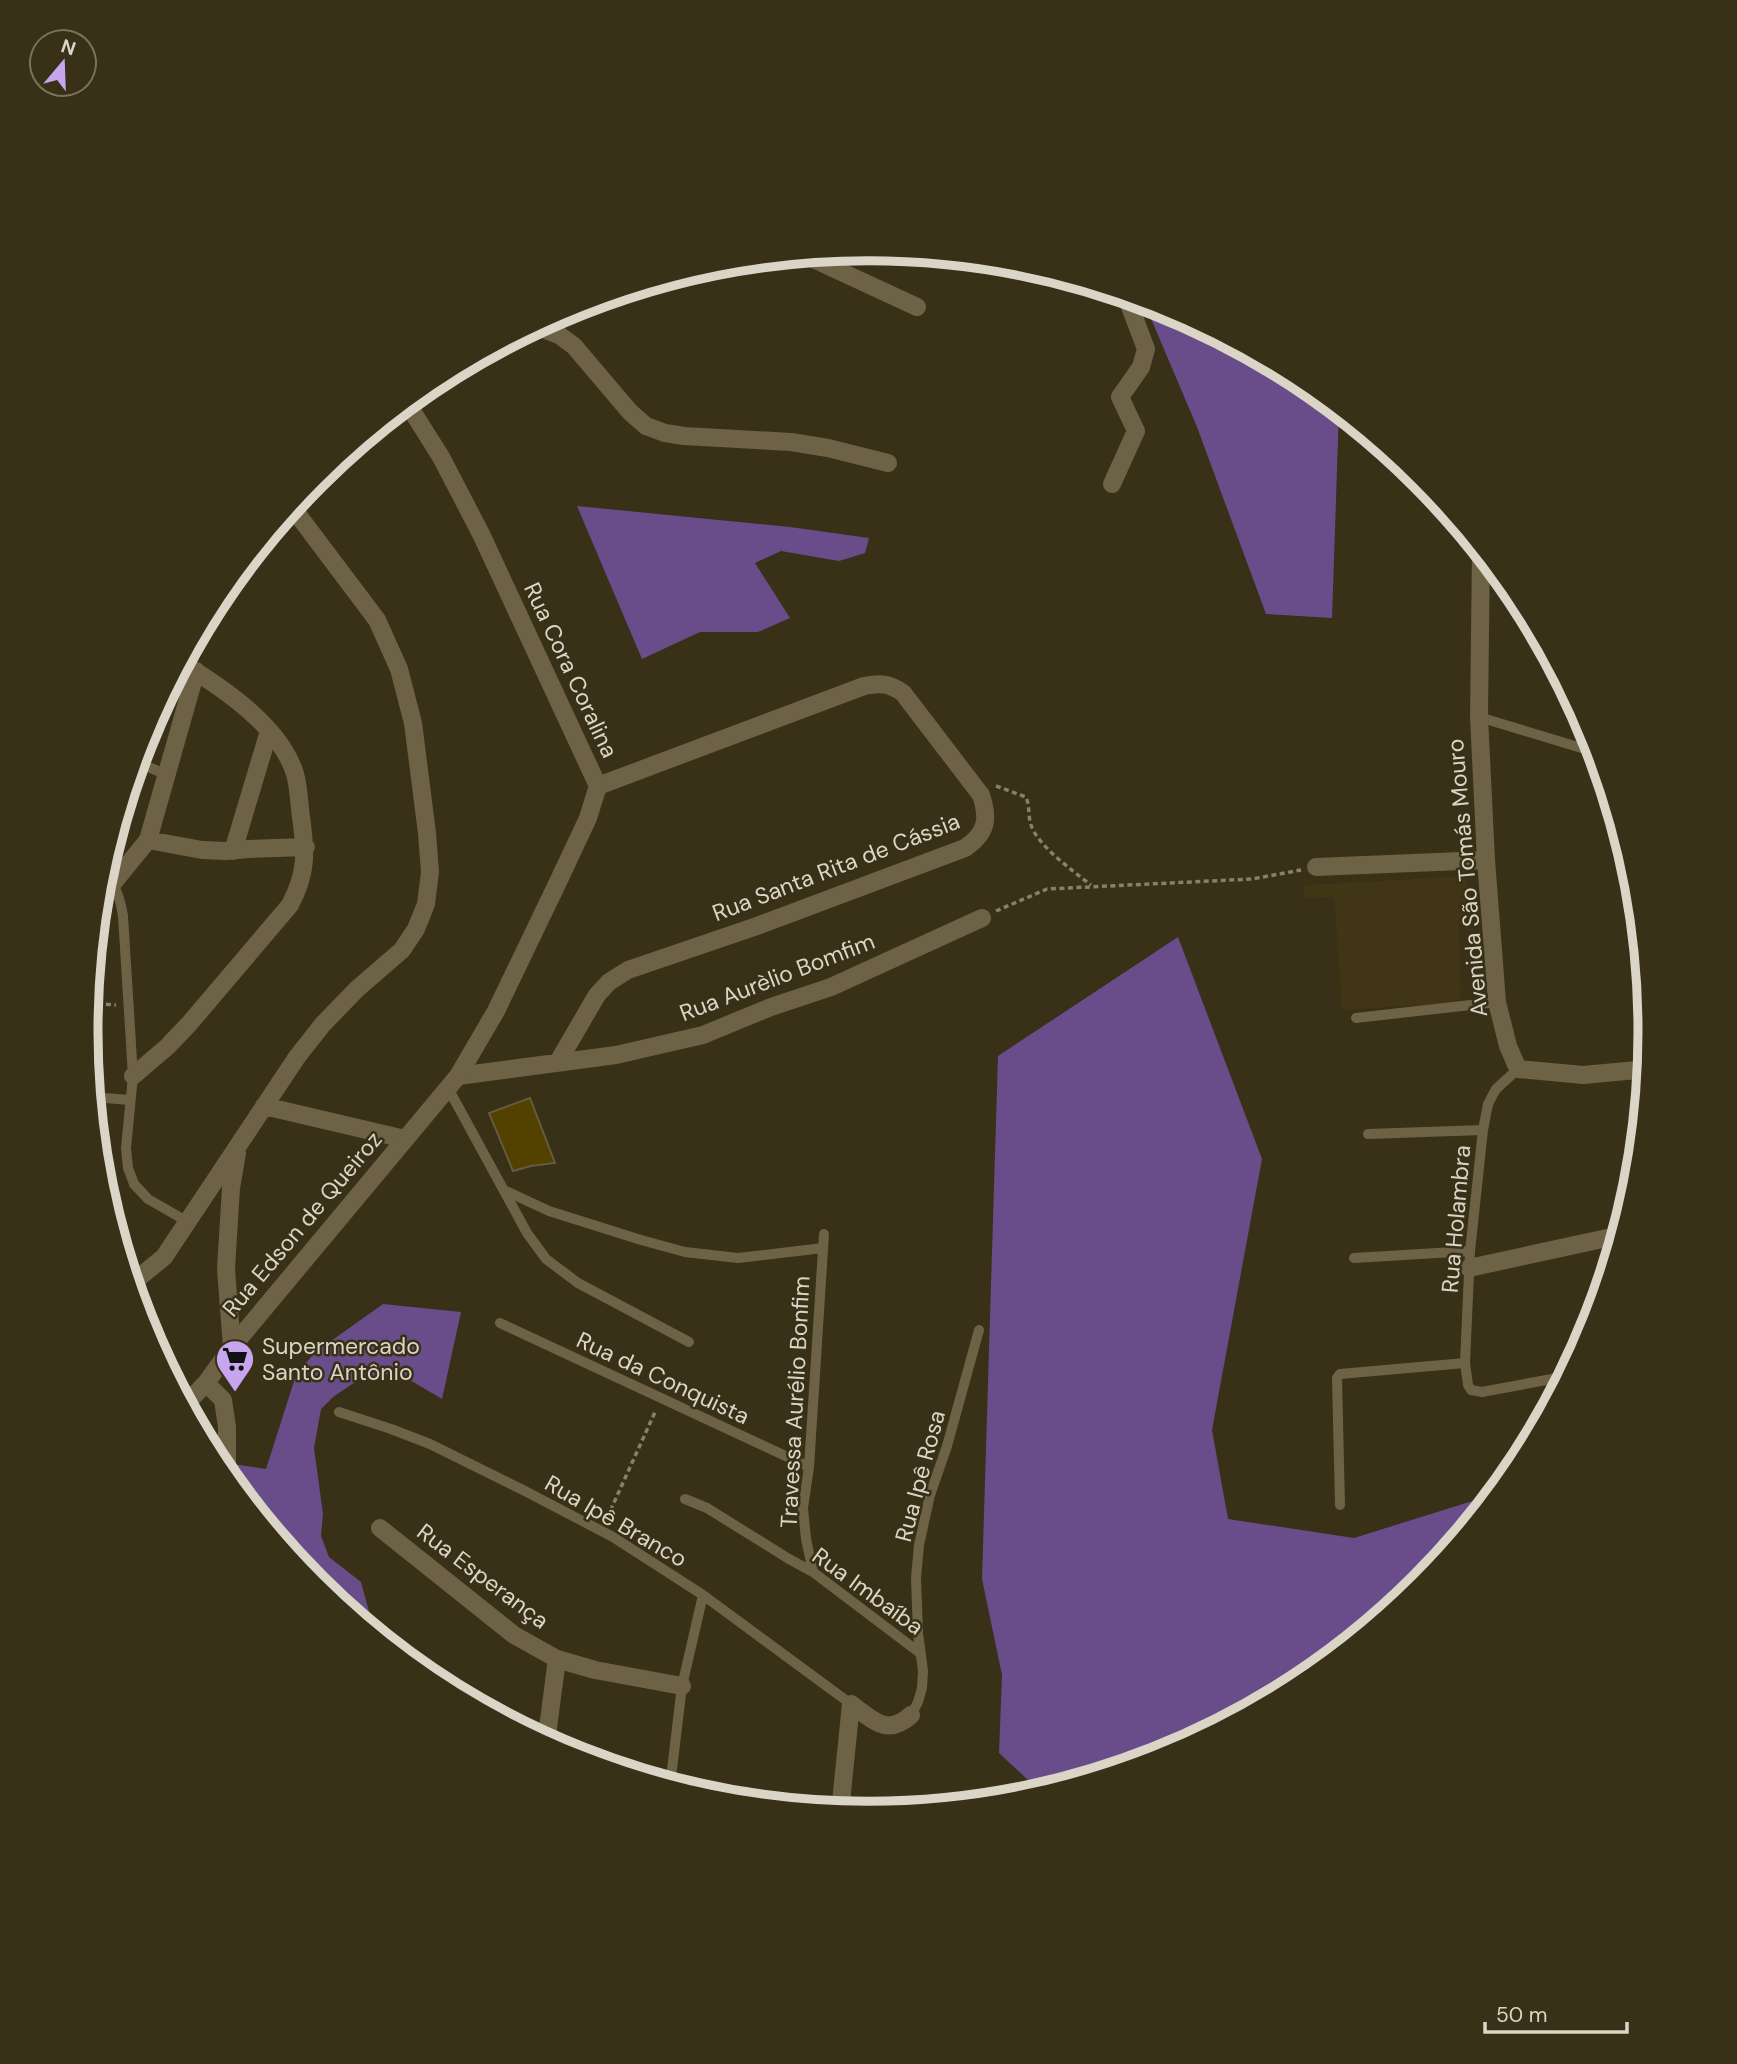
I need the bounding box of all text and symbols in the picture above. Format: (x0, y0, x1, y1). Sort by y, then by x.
north arrow (28, 28, 98, 98)
text: N (58, 33, 79, 61)
street label: Rua Cora Coralina (517, 577, 625, 763)
street label: Avenida São Tomás Mouro (1440, 738, 1494, 1018)
street label: Rua Santa Rita de Cássia (708, 806, 964, 928)
street label: Rua Aurèlio Bomfim (675, 926, 879, 1028)
street label: Rua Edson de Queiroz (216, 1125, 388, 1323)
street label: Rua Holambra (1435, 1144, 1477, 1294)
street label: Travessa Aurélio Bonfim (773, 1275, 817, 1529)
street label: Rua da Conquista (572, 1325, 754, 1431)
place label: Supermercado Santo Antônio (262, 1331, 420, 1387)
supermarket icon: Supermercado Santo Antônio (214, 1338, 256, 1393)
street label: Rua Ipê Rosa (888, 1407, 952, 1545)
street label: Rua Ipê Branco (540, 1468, 692, 1574)
street label: Rua Esperança (411, 1517, 555, 1635)
street label: Rua Imbaíba (806, 1541, 930, 1641)
scale bar (1485, 1990, 1627, 2034)
text: 50 m (1496, 2001, 1547, 2029)

